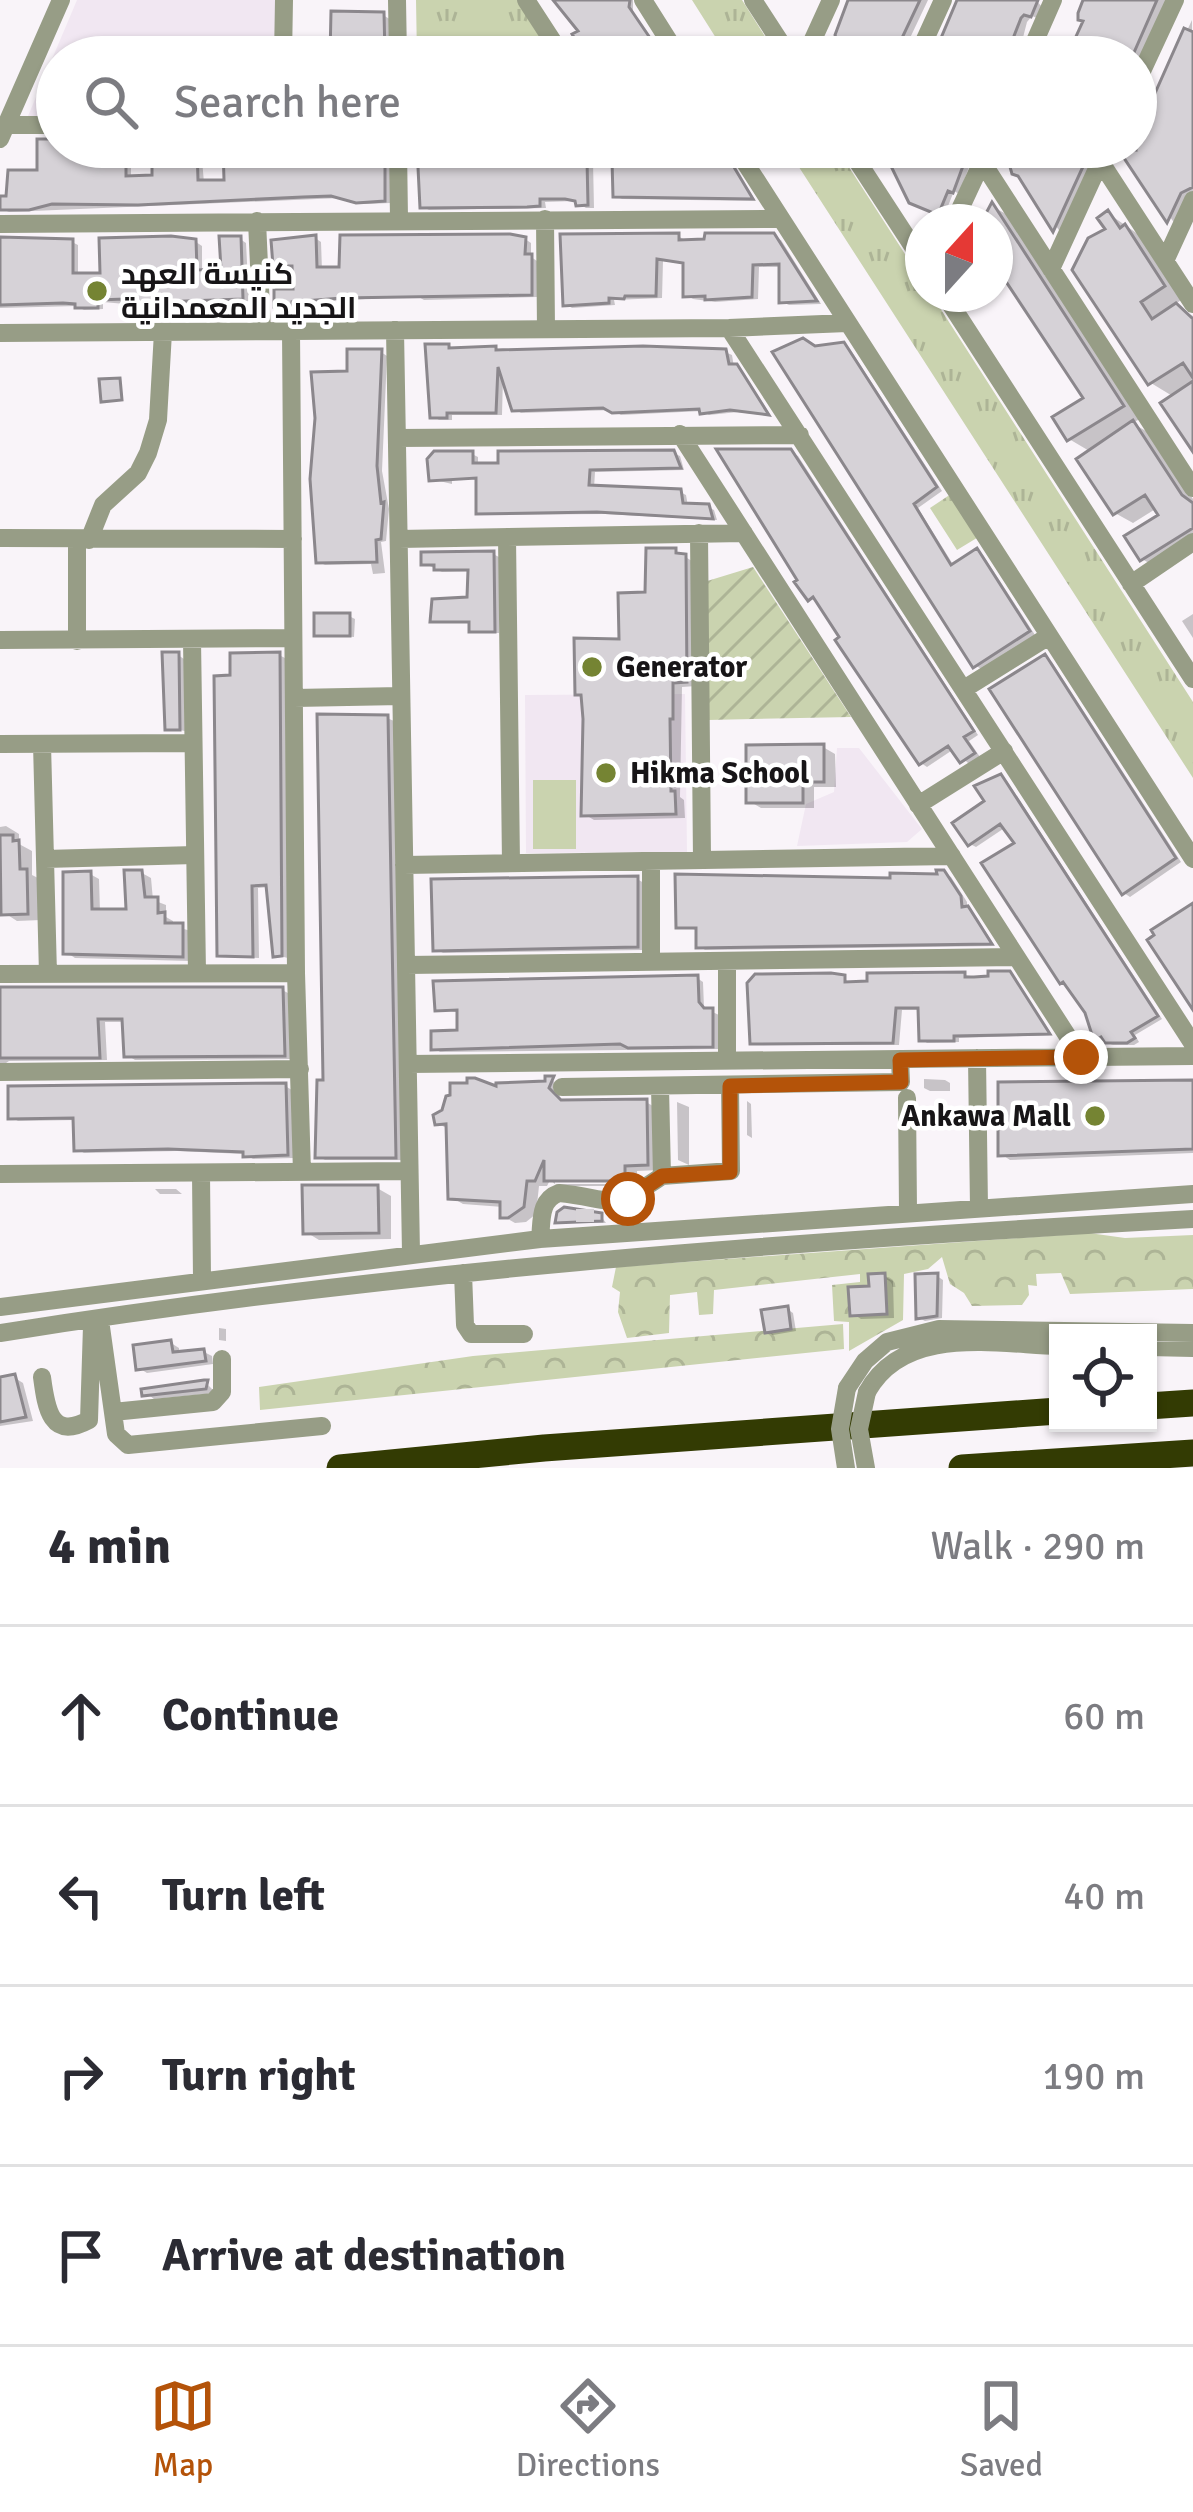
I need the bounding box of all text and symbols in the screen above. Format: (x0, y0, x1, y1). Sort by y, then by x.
search box (36, 36, 1157, 168)
icon: search (78, 69, 144, 135)
text: Search here (174, 75, 401, 130)
north arrow (905, 204, 1013, 312)
place label: كنيسة العهد الجديد المعمدانية (121, 256, 356, 327)
marker: كنيسة العهد الجديد المعمدانية (84, 278, 110, 304)
place label: Generator (616, 649, 747, 686)
marker: Generator (579, 654, 605, 680)
place label: Hikma School (630, 755, 809, 792)
marker: Hikma School (593, 760, 619, 786)
route end (1054, 1030, 1108, 1084)
place label: Ankawa Mall (901, 1098, 1071, 1135)
marker: Ankawa Mall (1082, 1103, 1108, 1129)
route start (601, 1172, 655, 1226)
map controls (1049, 1324, 1157, 1432)
button: locate (1049, 1324, 1157, 1432)
text: 4 min (48, 1515, 171, 1578)
text: Walk · 290 m (931, 1522, 1145, 1570)
icon: ahead (48, 1683, 114, 1749)
text: Continue (162, 1688, 339, 1743)
text: 60 m (1063, 1692, 1145, 1740)
icon: left (48, 1863, 114, 1929)
text: Turn left (162, 1868, 325, 1923)
text: 40 m (1063, 1872, 1145, 1920)
icon: right (48, 2043, 114, 2109)
text: Turn right (162, 2048, 356, 2103)
text: 190 m (1042, 2052, 1145, 2100)
icon: arrive (48, 2223, 114, 2289)
text: Arrive at destination (162, 2228, 566, 2283)
tab: Map (150, 2373, 216, 2486)
tab: Directions (516, 2373, 660, 2486)
tab: Saved (960, 2373, 1043, 2486)

